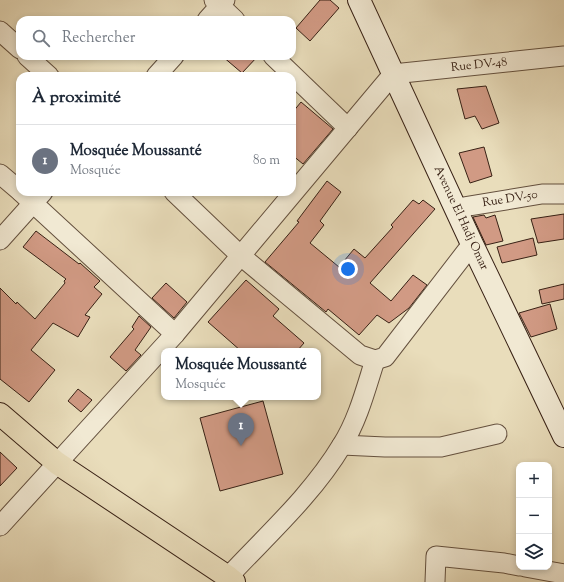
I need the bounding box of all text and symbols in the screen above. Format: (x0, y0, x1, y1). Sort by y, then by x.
search box (16, 16, 296, 60)
icon: search (30, 27, 52, 49)
text: Rechercher (62, 28, 135, 49)
street label: Rue DV-48 (450, 53, 508, 77)
text: À proximité (32, 86, 121, 110)
text: Mosquée Moussanté (70, 141, 202, 162)
text: 1 (43, 152, 47, 170)
text: 80 m (253, 152, 280, 170)
text: Mosquée (70, 162, 121, 180)
street label: Avenue El Hadj Omar (429, 163, 493, 274)
street label: Rue DV-50 (481, 186, 539, 212)
your location (338, 259, 358, 279)
popup (161, 348, 321, 400)
text: Mosquée Moussanté (175, 355, 307, 376)
text: Mosquée (175, 376, 226, 394)
pin: 1 (228, 413, 254, 446)
map controls (516, 462, 552, 570)
button: + (516, 462, 552, 498)
button: − (516, 498, 552, 534)
button: layers (516, 534, 552, 570)

